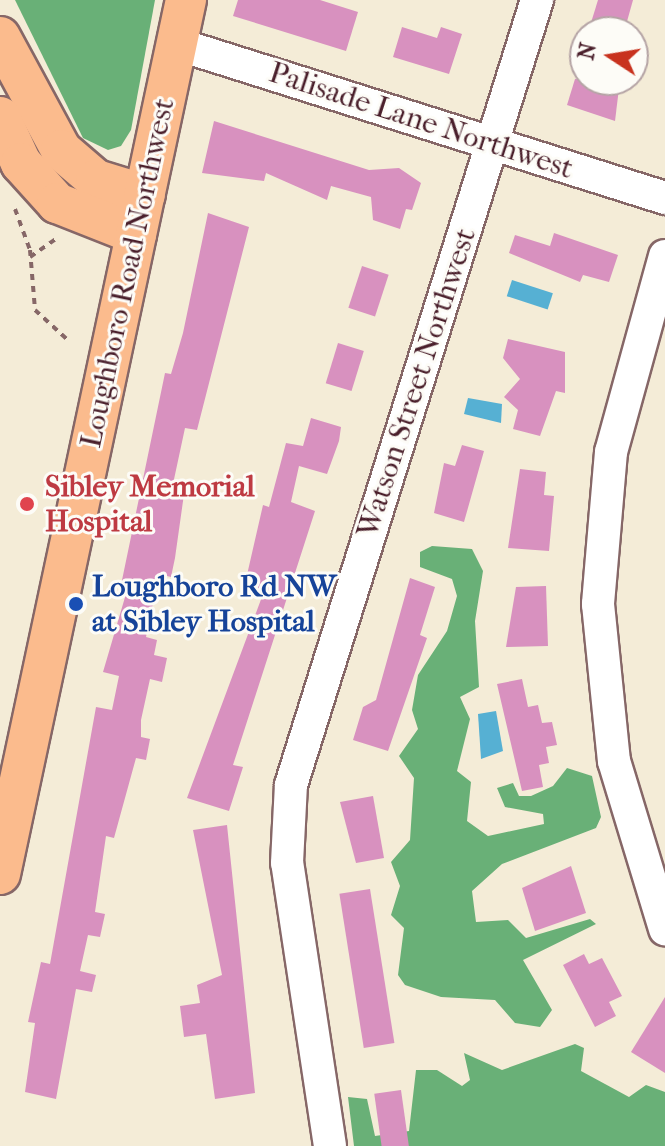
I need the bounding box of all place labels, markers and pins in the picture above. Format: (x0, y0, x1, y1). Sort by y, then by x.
place label: Sibley Memorial Hospital (45, 469, 255, 540)
marker: Sibley Memorial Hospital (16, 493, 38, 515)
place label: Loughboro Rd NW at Sibley Hospital (92, 569, 336, 640)
marker: Loughboro Rd NW at Sibley Hospital (67, 595, 85, 613)

